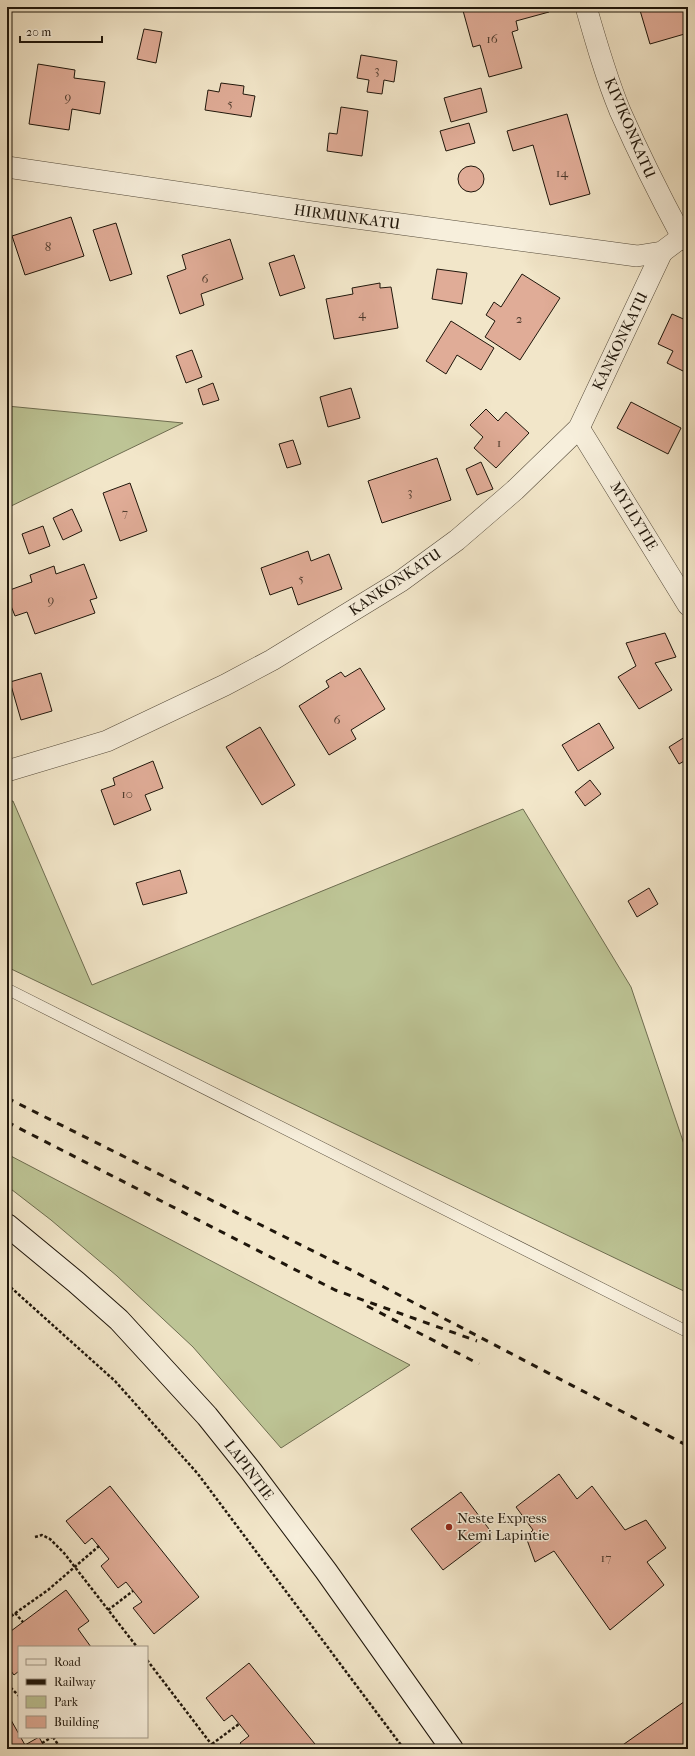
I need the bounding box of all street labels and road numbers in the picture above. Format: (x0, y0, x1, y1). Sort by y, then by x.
street label: KIVIKONKATU (601, 75, 659, 181)
street label: HIRMUNKATU (293, 201, 402, 233)
street label: KANKONKATU (588, 288, 652, 393)
street label: MYLLYTIE (606, 478, 662, 554)
street label: KANKONKATU (345, 544, 445, 619)
street label: LAPINTIE (221, 1436, 277, 1504)

